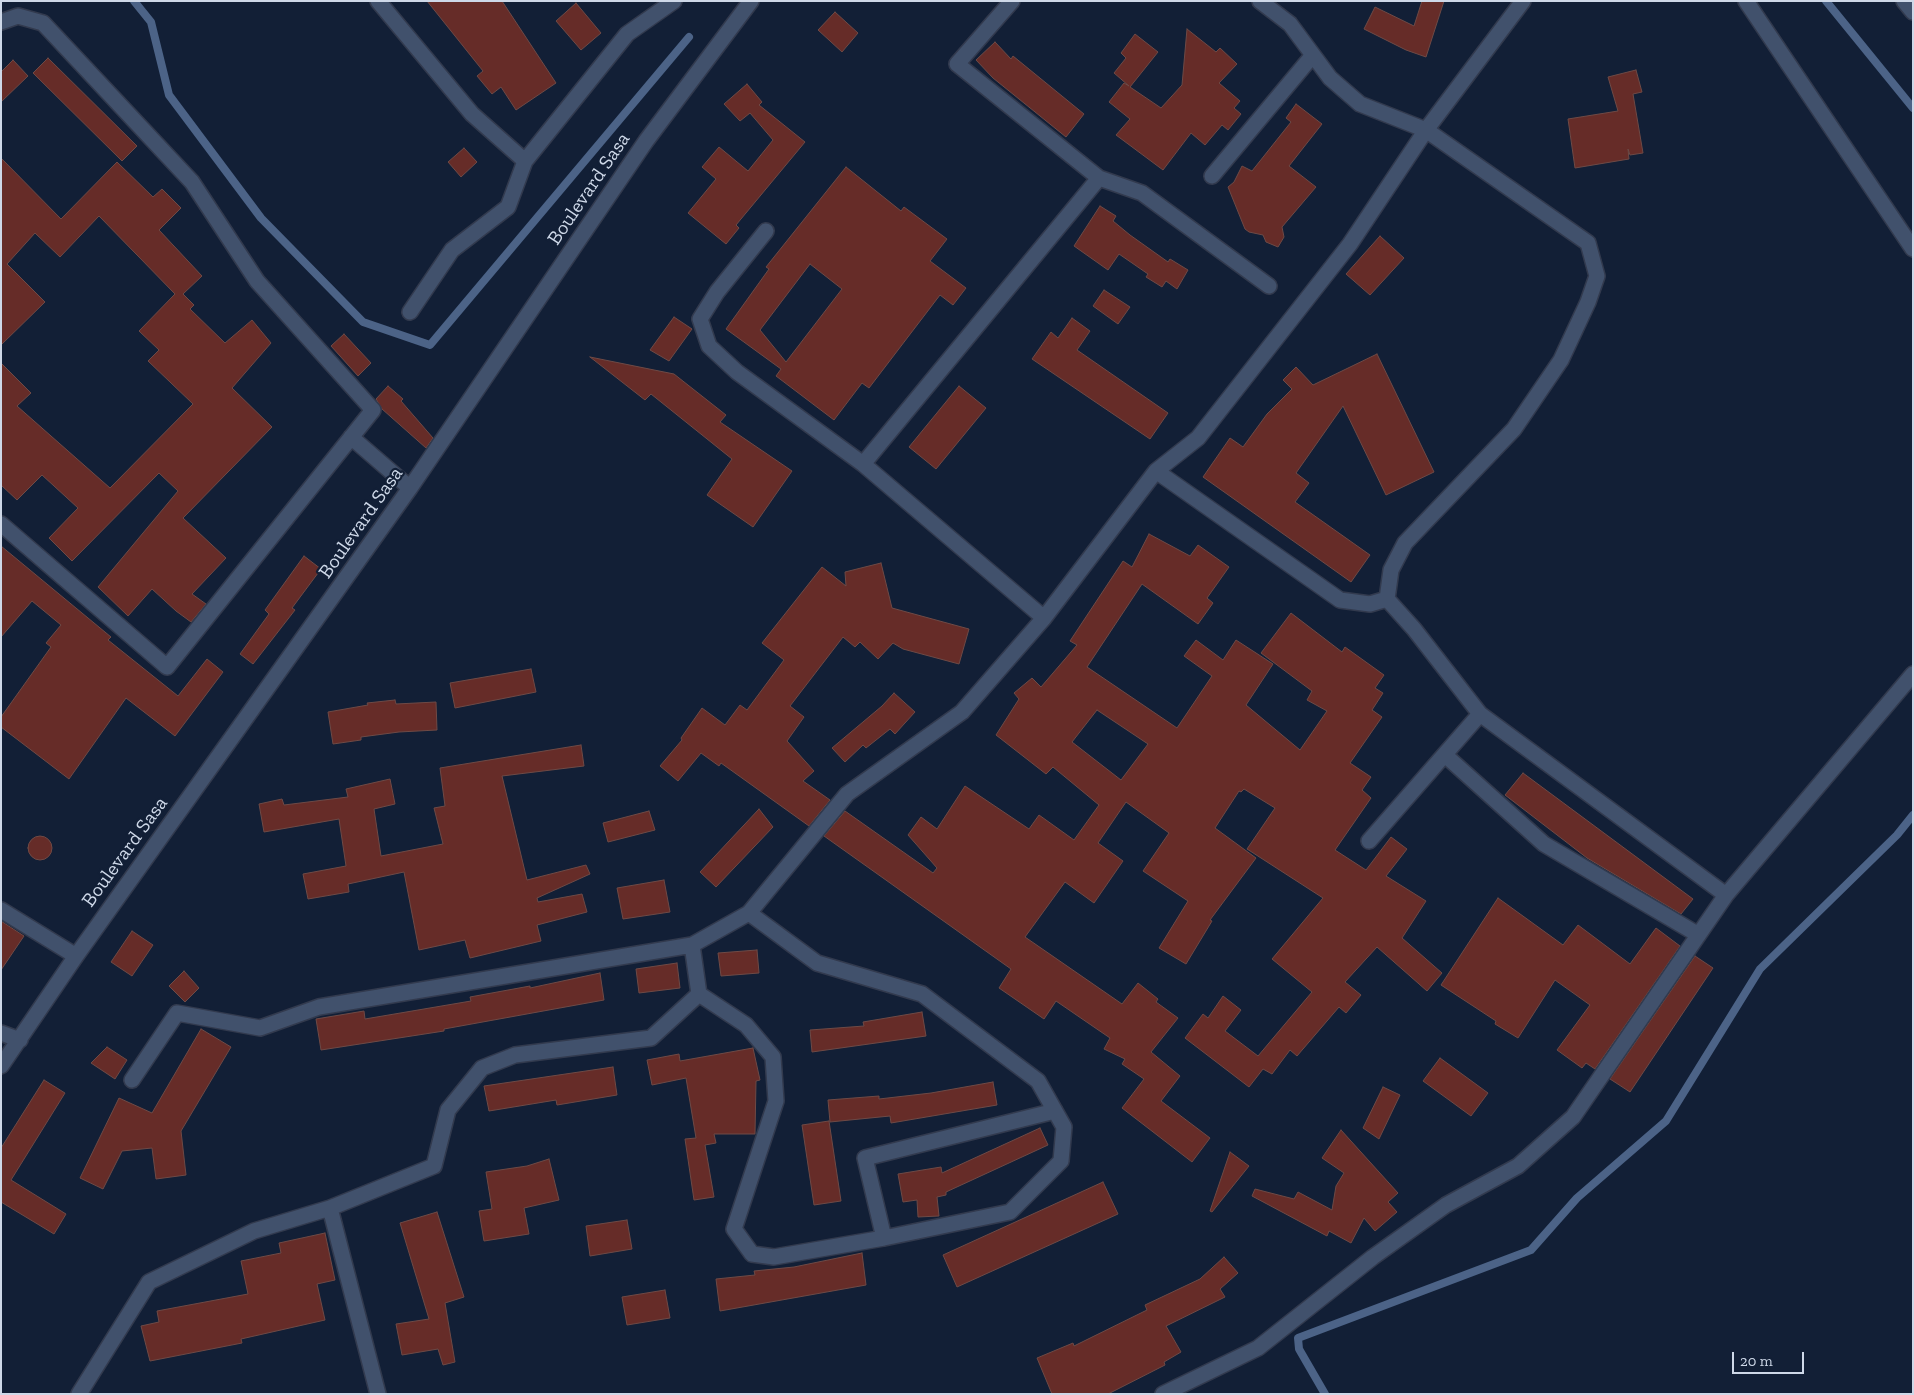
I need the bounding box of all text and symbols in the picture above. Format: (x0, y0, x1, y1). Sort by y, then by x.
street label: Boulevard Sasa (543, 128, 635, 250)
street label: Boulevard Sasa (314, 463, 408, 583)
street label: Boulevard Sasa (77, 792, 173, 912)
scale bar (1734, 1342, 1806, 1374)
text: 20 m (1740, 1352, 1773, 1370)

